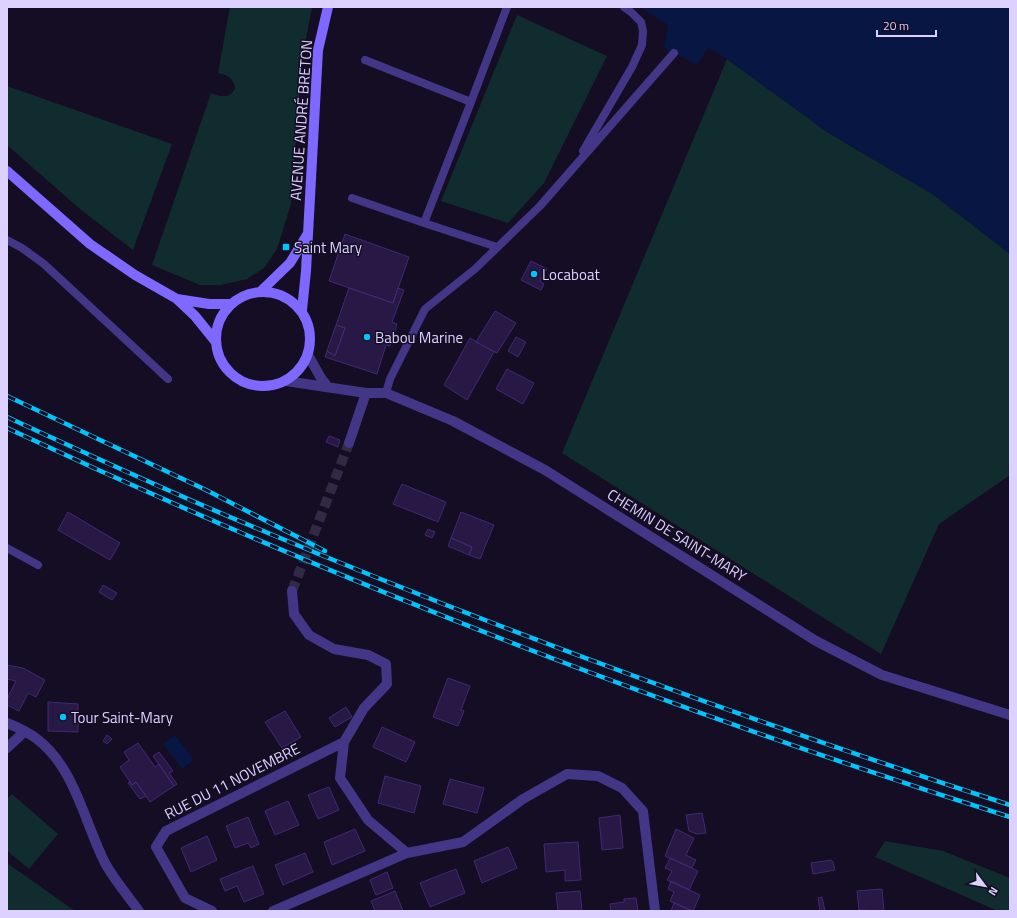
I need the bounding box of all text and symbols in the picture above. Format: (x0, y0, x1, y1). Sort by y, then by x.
scale bar (877, 12, 936, 38)
text: 20 m (883, 16, 909, 35)
street label: AVENUE ANDRÉ BRETON (284, 39, 318, 201)
place label: Saint Mary (294, 236, 362, 259)
marker: Saint Mary (281, 242, 291, 252)
place label: Locaboat (542, 263, 600, 286)
marker: Locaboat (529, 269, 539, 279)
place label: Babou Marine (375, 326, 463, 349)
marker: Babou Marine (362, 332, 372, 342)
street label: CHEMIN DE SAINT-MARY (603, 483, 751, 587)
place label: Tour Saint-Mary (71, 706, 173, 729)
marker: Tour Saint-Mary (58, 712, 68, 722)
street label: RUE DU 11 NOVEMBRE (160, 737, 304, 825)
north arrow (965, 866, 1005, 906)
text: N (985, 884, 1002, 899)

